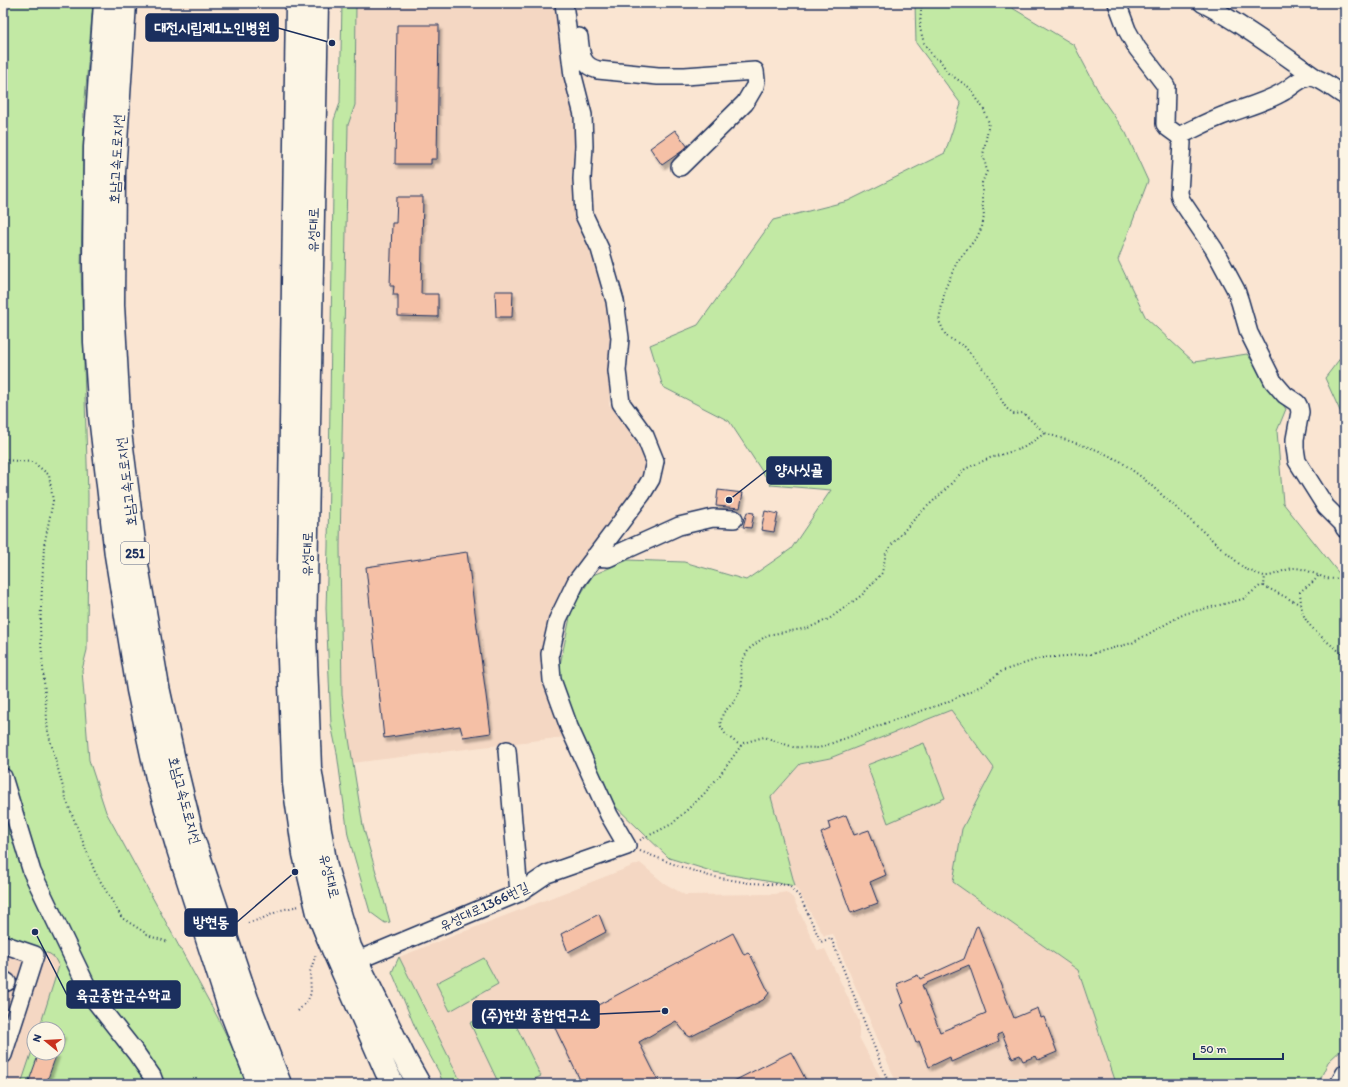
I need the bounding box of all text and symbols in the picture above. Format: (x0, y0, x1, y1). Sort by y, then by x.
callout: 대전시립제1노인병원 (146, 14, 278, 41)
text: 대전시립제1노인병원 (154, 19, 270, 37)
street label: 호남고속도로지선 (106, 114, 127, 204)
street label: 유성대로 (305, 207, 322, 253)
street label: 호남고속도로지선 (113, 436, 140, 528)
callout: 양사싯골 (767, 457, 831, 484)
text: 양사싯골 (775, 461, 823, 479)
street label: 유성대로 (299, 531, 316, 577)
road number: 251 (121, 542, 149, 564)
street label: 호남고속도로지선 (165, 754, 204, 846)
street label: 유성대로 (316, 852, 343, 900)
street label: 유성대로1366번길 (437, 878, 532, 935)
callout: 방현동 (185, 909, 237, 936)
text: 방현동 (193, 913, 229, 931)
callout: 육군종합군수학교 (67, 981, 180, 1008)
text: 육군종합군수학교 (76, 986, 172, 1004)
callout: (주)한화 종합연구소 (473, 1001, 599, 1028)
text: (주)한화 종합연구소 (481, 1006, 591, 1025)
north arrow (26, 1021, 66, 1061)
text: N (30, 1033, 44, 1044)
scale bar (1194, 1035, 1283, 1061)
text: 50 m (1200, 1042, 1226, 1056)

